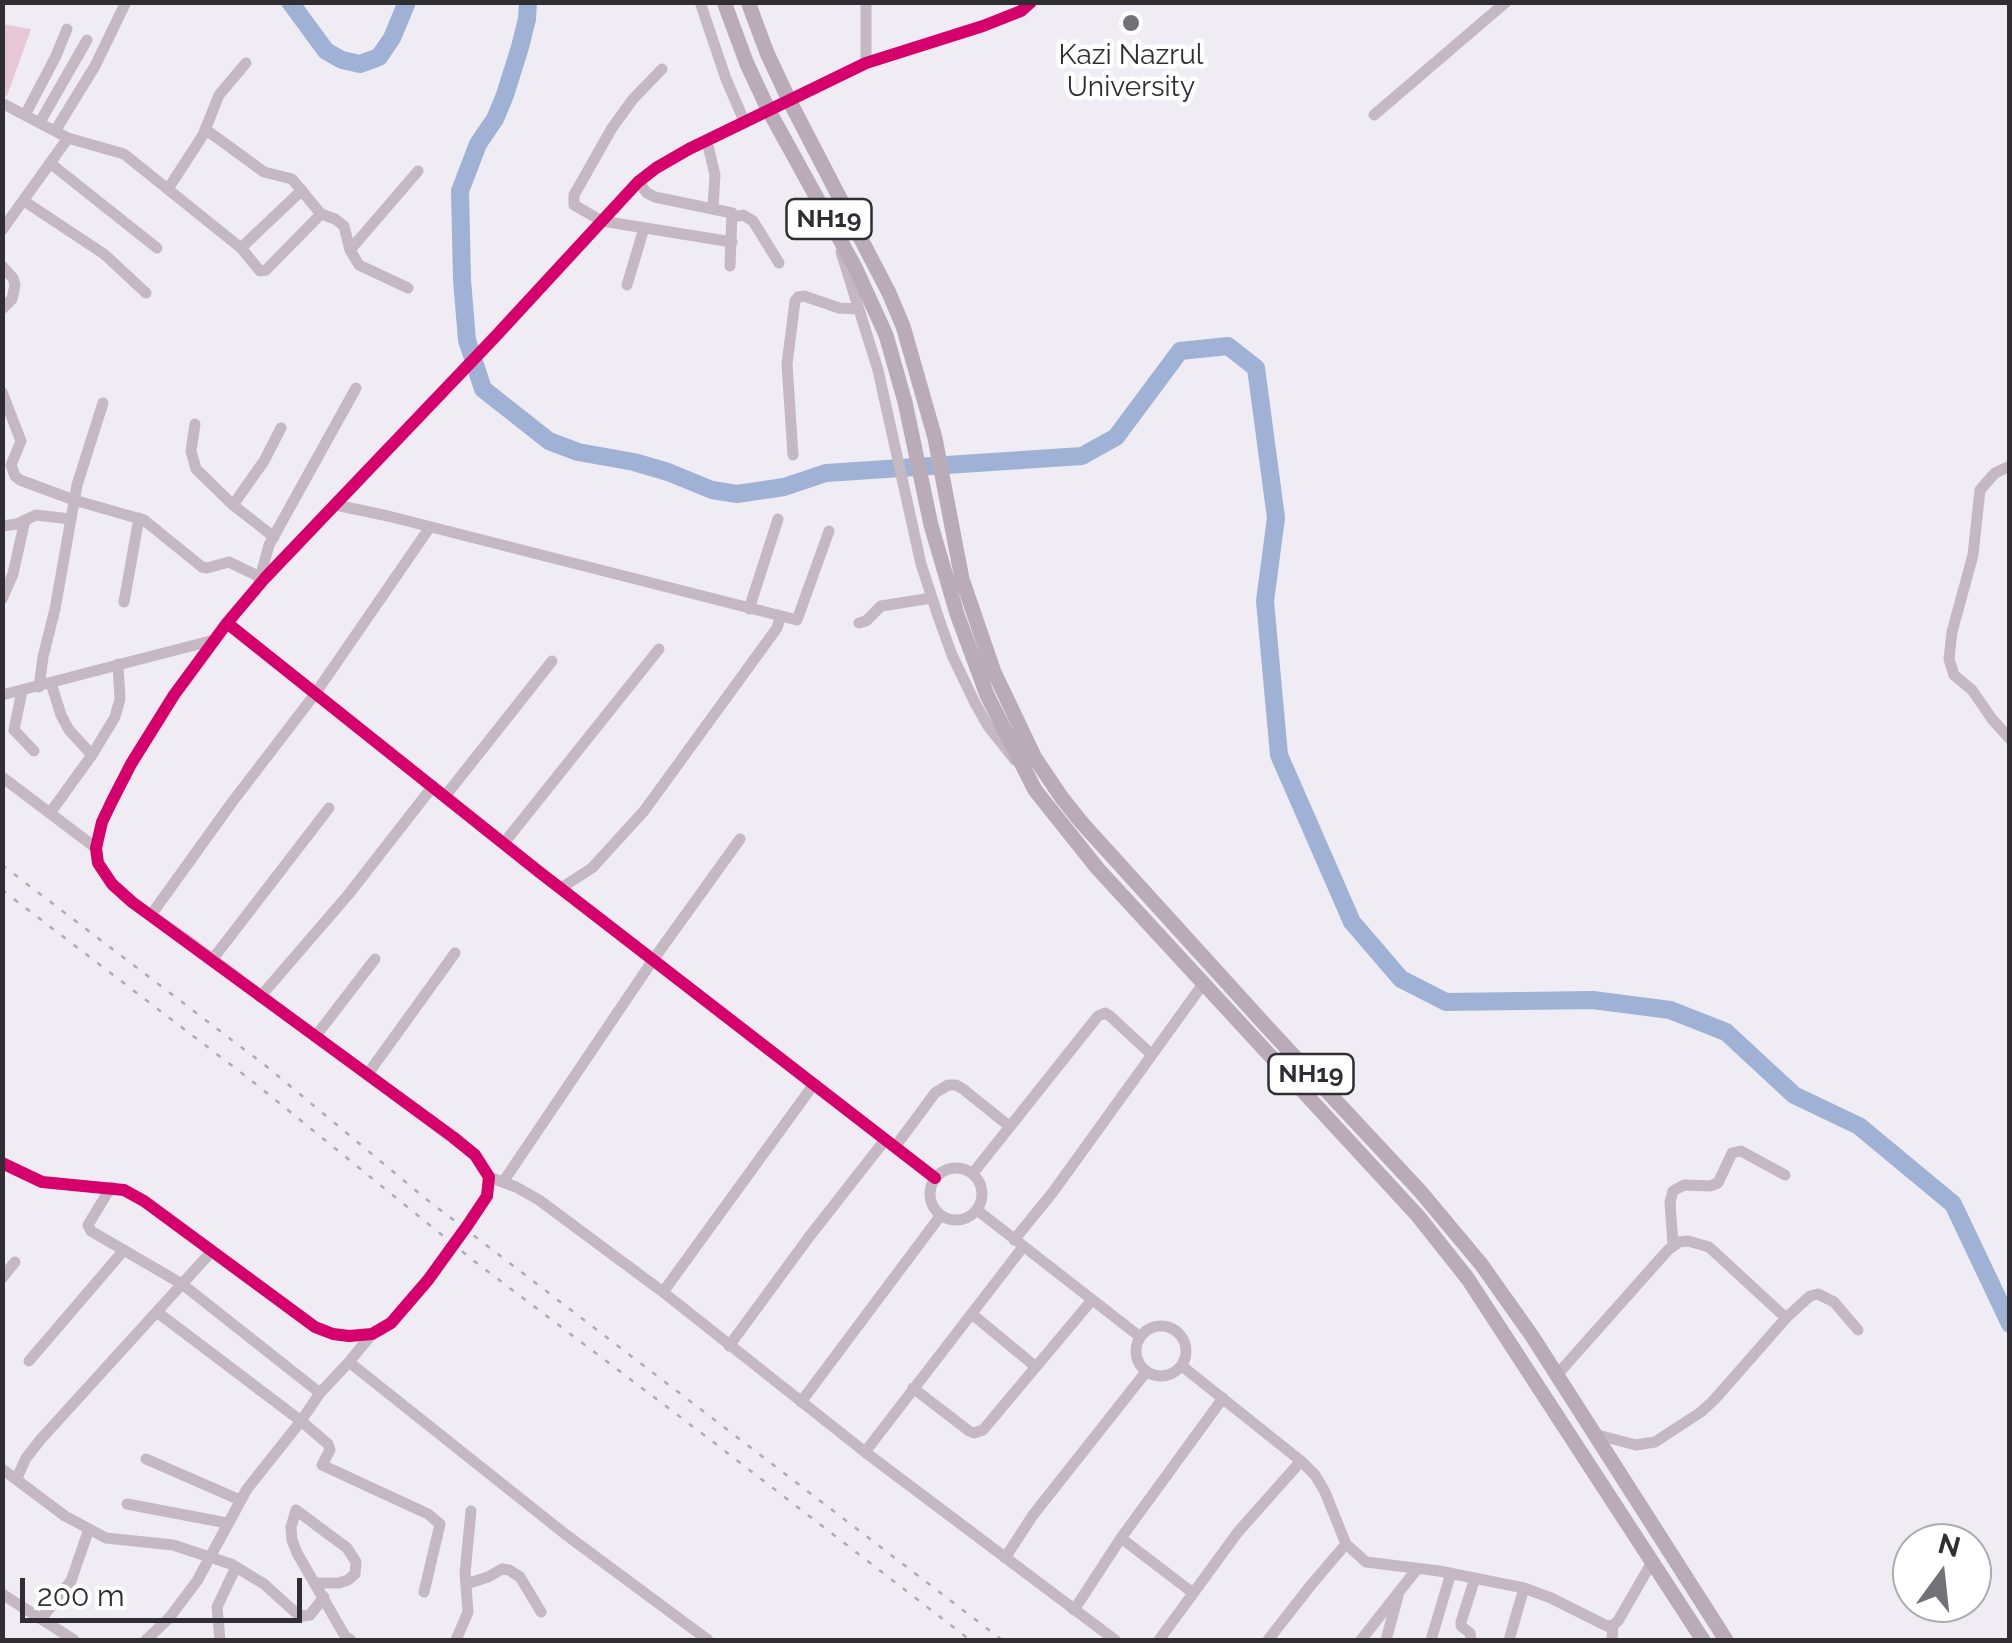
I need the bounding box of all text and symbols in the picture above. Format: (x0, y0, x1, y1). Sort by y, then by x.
marker: Kazi Nazrul University (1120, 12, 1142, 34)
place label: Kazi Nazrul University (1059, 39, 1203, 105)
road number: NH19 (786, 199, 872, 239)
road number: NH19 (1268, 1054, 1354, 1094)
north arrow (1892, 1523, 1992, 1623)
text: N (1935, 1527, 1964, 1564)
scale bar (25, 1558, 308, 1620)
text: 200 m (37, 1578, 125, 1613)

